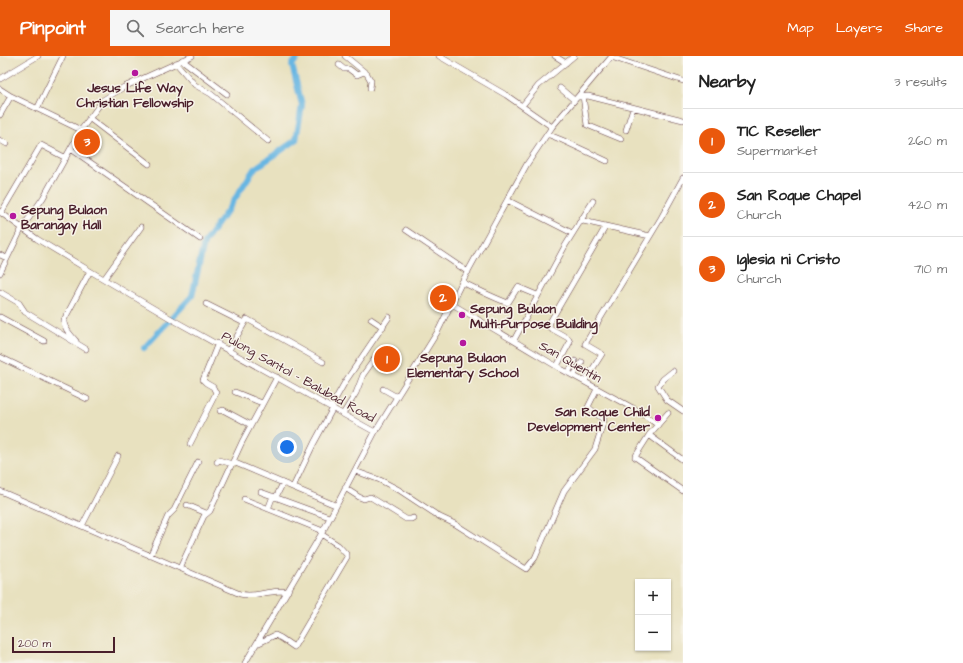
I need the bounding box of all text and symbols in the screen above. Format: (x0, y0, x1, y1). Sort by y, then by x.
search box (110, 10, 390, 46)
text: Pinpoint (20, 15, 86, 42)
icon: search (124, 17, 146, 39)
text: Search here (156, 18, 244, 39)
text: Map (787, 18, 814, 38)
text: Layers (836, 18, 883, 38)
text: Share (905, 18, 943, 38)
marker: Jesus Life Way Christian Fellowship (130, 68, 140, 78)
text: Nearby (699, 70, 756, 94)
text: 3 results (894, 73, 947, 91)
place label: Jesus Life Way Christian Fellowship (77, 79, 194, 113)
text: TIC Reseller (737, 121, 821, 142)
pin: 3 (74, 127, 100, 157)
text: 1 (711, 132, 713, 150)
text: 260 m (908, 132, 947, 150)
text: Supermarket (737, 142, 818, 160)
text: San Roque Chapel (737, 185, 861, 206)
text: 2 (708, 196, 716, 214)
text: 420 m (907, 196, 947, 214)
place label: Sepung Bulaon Barangay Hall (20, 201, 107, 236)
text: Church (737, 206, 781, 224)
marker: Sepung Bulaon Barangay Hall (8, 211, 18, 221)
text: Iglesia ni Cristo (737, 249, 840, 270)
text: 3 (709, 260, 715, 278)
text: 710 m (914, 260, 947, 278)
text: Church (737, 270, 781, 288)
pin: 2 (430, 283, 456, 313)
place label: Sepung Bulaon Multi-Purpose Building (469, 300, 598, 335)
marker: Sepung Bulaon Multi-Purpose Building (457, 310, 467, 320)
street label: Pulong Santol - Balubad Road (218, 327, 379, 428)
street label: San Quentin (536, 337, 606, 387)
marker: Sepung Bulaon Elementary School (458, 338, 468, 348)
pin: 1 (374, 344, 400, 374)
place label: Sepung Bulaon Elementary School (407, 349, 519, 383)
place label: San Roque Child Development Center (528, 403, 651, 437)
marker: San Roque Child Development Center (653, 413, 663, 423)
your location (277, 437, 297, 457)
map controls (635, 579, 671, 651)
button: + (635, 579, 671, 615)
button: − (635, 615, 671, 651)
scale bar (12, 635, 115, 654)
text: 200 m (18, 636, 51, 651)

